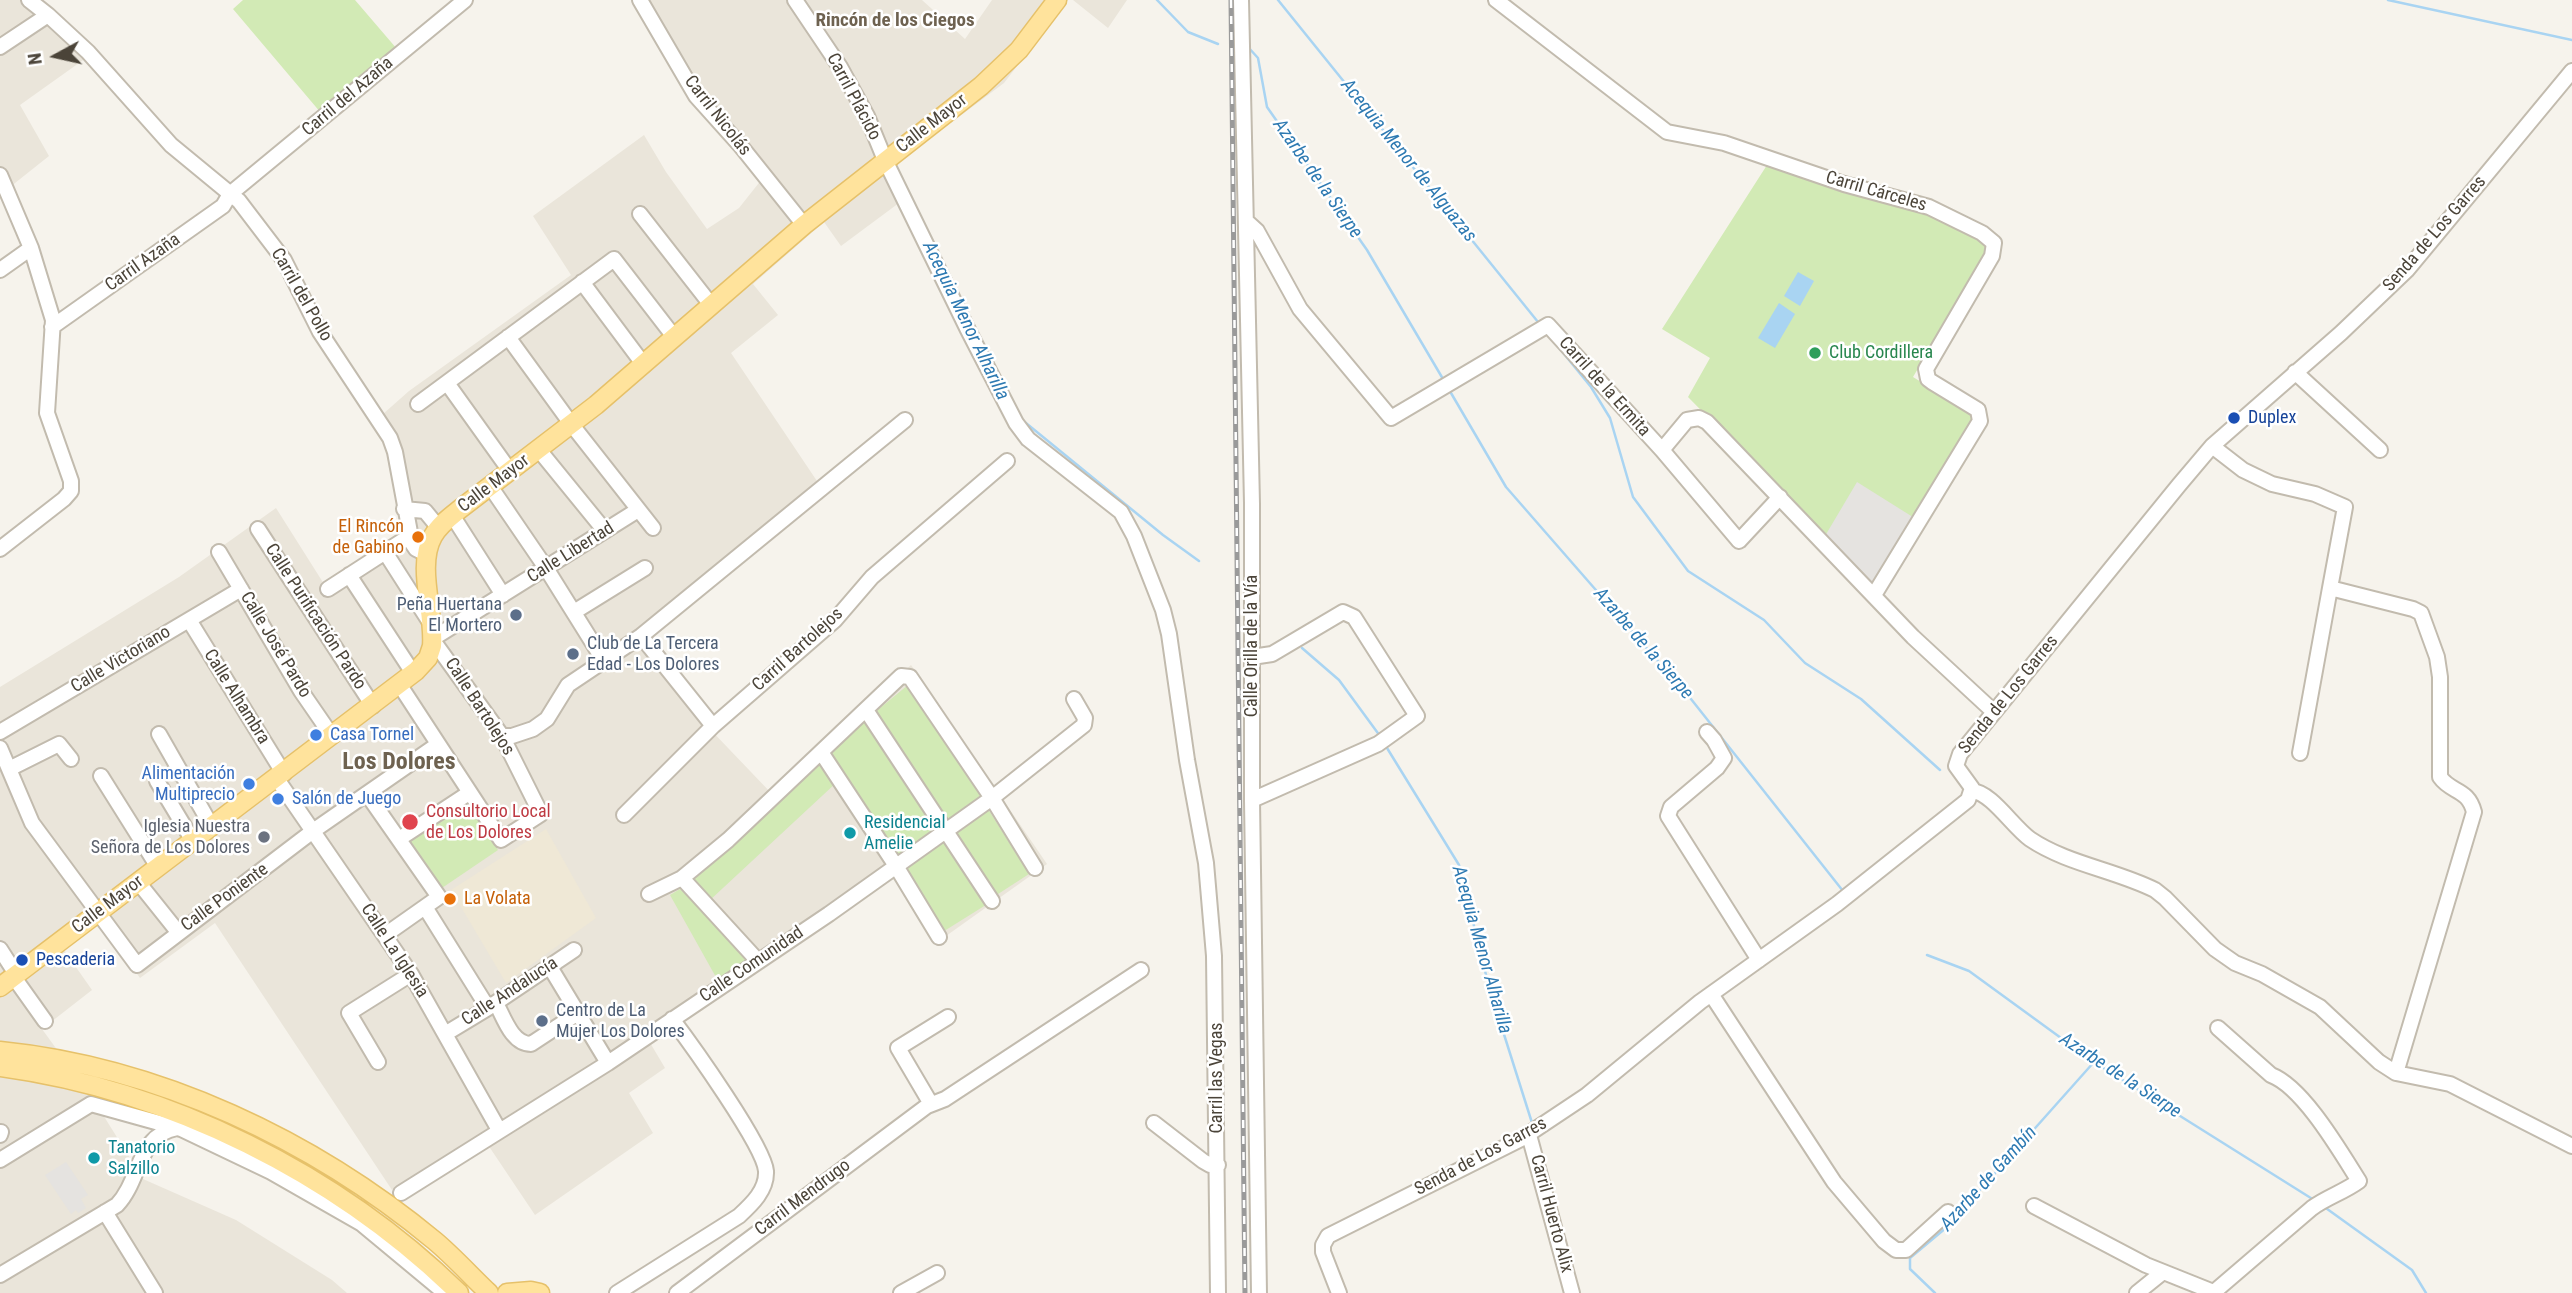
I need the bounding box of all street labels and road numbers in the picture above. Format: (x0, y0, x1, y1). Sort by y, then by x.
street label: Carril Plácido (821, 50, 885, 144)
street label: Carril del Azaña (298, 53, 398, 141)
street label: Carril Nicolás (679, 72, 755, 160)
street label: Calle Mayor (892, 90, 972, 158)
street label: Carril Cárceles (1823, 167, 1929, 217)
street label: Senda de Los Garres (2379, 172, 2491, 296)
street label: Carril Azaña (101, 229, 185, 297)
street label: Carril del Pollo (266, 245, 336, 345)
street label: Carril de la Ermita (1554, 333, 1654, 441)
street label: Calle Mayor (454, 450, 534, 518)
street label: Calle Libertad (524, 518, 618, 588)
street label: Calle Purificación Pardo (260, 540, 370, 694)
street label: Calle Orilla de la Vía (1241, 575, 1263, 717)
street label: Calle José Pardo (235, 588, 315, 702)
street label: Carril Bartolejos (748, 604, 848, 696)
street label: Calle Victoriano (67, 622, 175, 698)
street label: Senda de Los Garres (1955, 631, 2063, 759)
street label: Calle Alhambra (198, 646, 274, 748)
street label: Calle Bartolejos (439, 654, 519, 760)
street label: Calle Poniente (177, 859, 273, 937)
street label: Calle Mayor (68, 871, 148, 939)
street label: Calle La Iglesia (356, 900, 432, 1002)
street label: Calle Comunidad (696, 922, 808, 1008)
street label: Calle Andalucía (458, 953, 562, 1031)
street label: Carril las Vegas (1206, 1022, 1228, 1134)
street label: Senda de Los Garres (1411, 1113, 1551, 1201)
street label: Carril Huerto Alix (1525, 1153, 1577, 1275)
street label: Carril Mendrugo (751, 1155, 855, 1241)

